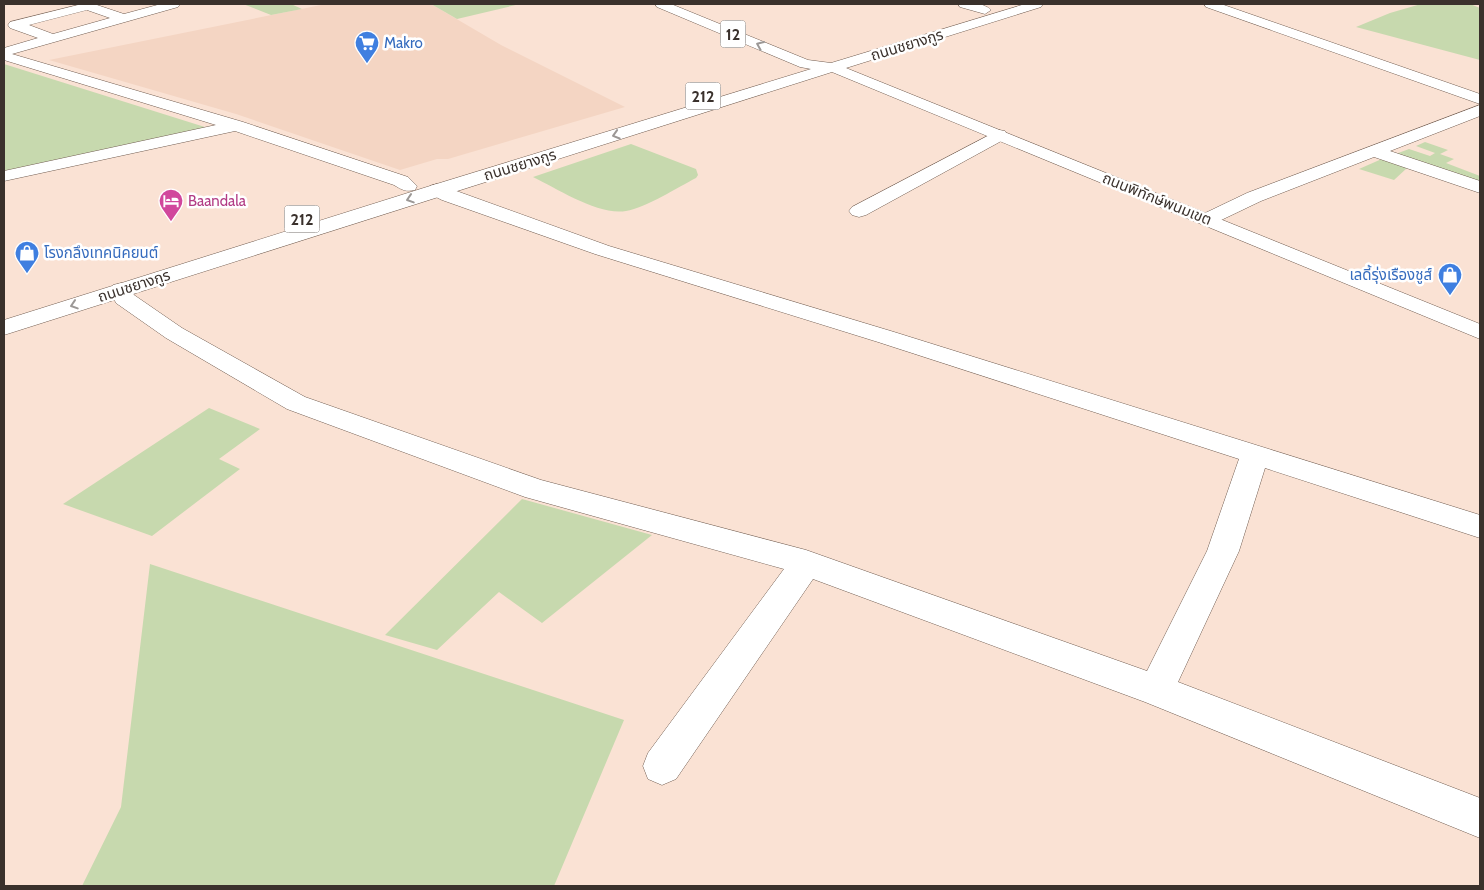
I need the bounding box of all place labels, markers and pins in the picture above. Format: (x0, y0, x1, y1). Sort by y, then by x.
supermarket icon: Makro (354, 30, 380, 64)
place label: Makro (384, 34, 423, 52)
hotel icon: Baandala (158, 188, 184, 222)
place label: Baandala (188, 192, 247, 210)
shop icon: โรงกลึงเทคนิคยนต์ (14, 240, 40, 274)
place label: โรงกลึงเทคนิคยนต์ (44, 244, 158, 262)
shop icon: เลดี้รุ่งเรืองชูส์ (1437, 262, 1463, 296)
place label: เลดี้รุ่งเรืองชูส์ (1349, 264, 1432, 284)

